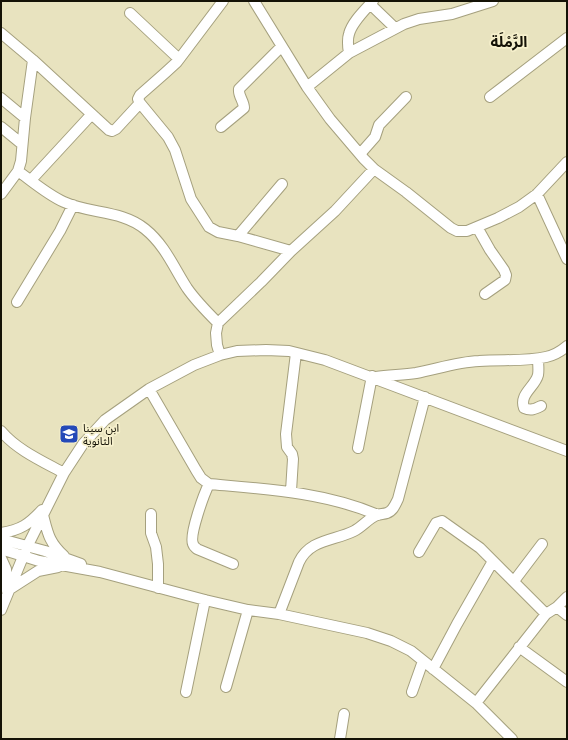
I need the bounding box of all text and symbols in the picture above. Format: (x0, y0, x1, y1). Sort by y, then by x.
district label: الرَّمْلَة (491, 31, 527, 51)
place label: ابن سينا الثانوية (83, 420, 119, 448)
school or university icon: ابن سينا الثانوية (58, 423, 80, 445)

